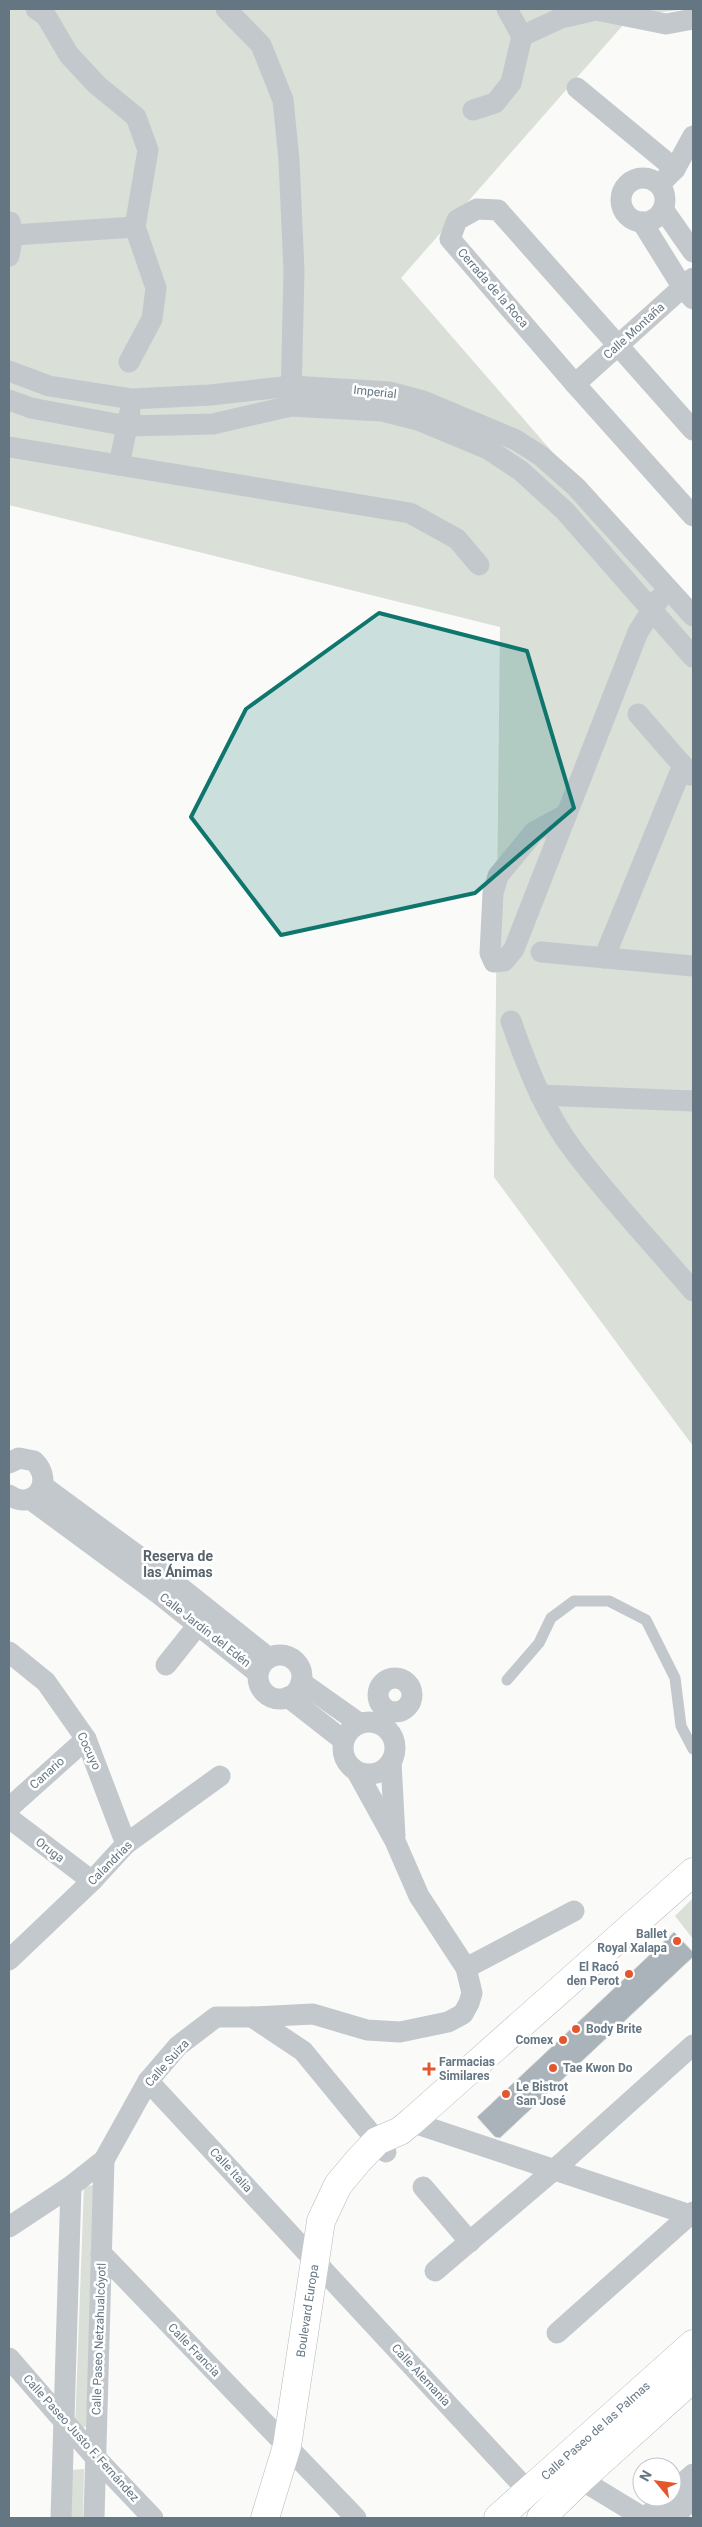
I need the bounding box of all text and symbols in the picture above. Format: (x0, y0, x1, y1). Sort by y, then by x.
street label: Cerrada de la Roca (455, 246, 531, 330)
street label: Calle Montaña (601, 300, 667, 362)
street label: Imperial (353, 383, 397, 401)
district label: Reserva de las Ánimas (143, 1548, 213, 1580)
street label: Calle Jardín del Edén (157, 1590, 253, 1670)
street label: Cocuyo (74, 1730, 104, 1772)
street label: Canario (27, 1754, 67, 1792)
street label: Oruga (33, 1835, 67, 1865)
street label: Calandrias (85, 1838, 135, 1888)
place label: Ballet Royal Xalapa (597, 1927, 668, 1955)
marker: Ballet Royal Xalapa (671, 1935, 683, 1947)
place label: El Racó den Perot (567, 1960, 619, 1988)
marker: El Racó den Perot (623, 1968, 635, 1980)
place label: Body Brite (586, 2022, 643, 2036)
marker: Body Brite (570, 2023, 582, 2035)
place label: Comex (515, 2033, 554, 2047)
marker: Comex (557, 2034, 569, 2046)
street label: Calle Suiza (142, 2037, 192, 2089)
place label: Farmacias Similares (439, 2055, 495, 2083)
place label: Tae Kwon Do (563, 2061, 633, 2075)
marker: Tae Kwon Do (547, 2062, 559, 2074)
marker: Farmacias Similares (423, 2063, 435, 2075)
place label: Le Bistrot San José (516, 2080, 568, 2108)
marker: Le Bistrot San José (500, 2088, 512, 2100)
street label: Calle Italia (207, 2145, 255, 2195)
street label: Calle Paseo Netzahualcóyotl (89, 2263, 109, 2415)
street label: Boulevard Europa (294, 2263, 321, 2358)
street label: Calle Francia (165, 2320, 223, 2380)
street label: Calle Alemania (389, 2341, 453, 2409)
street label: Calle Paseo Justo F. Fernández (20, 2372, 142, 2504)
street label: Calle Paseo de las Palmas (538, 2379, 653, 2483)
north arrow (632, 2457, 682, 2507)
text: N (636, 2467, 655, 2484)

